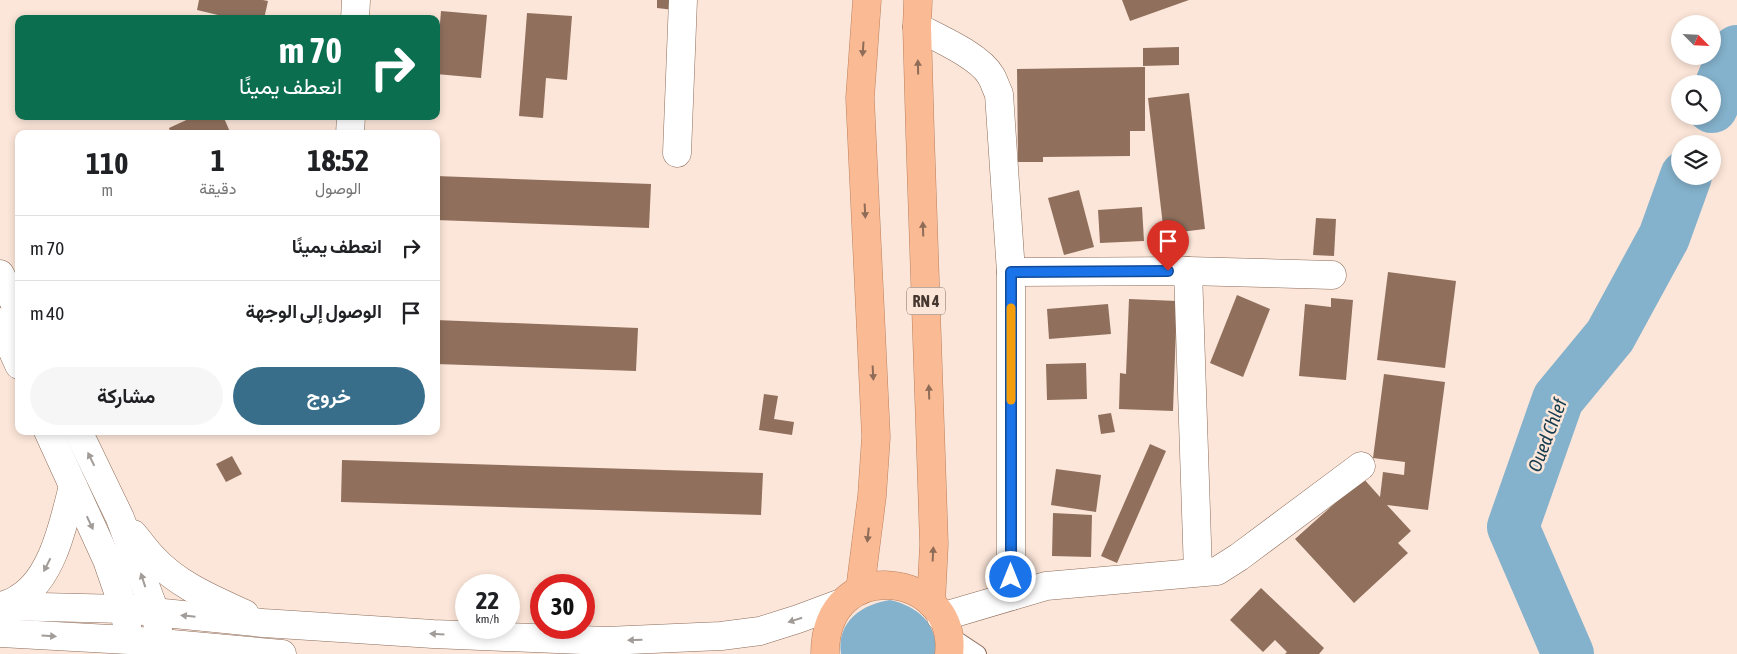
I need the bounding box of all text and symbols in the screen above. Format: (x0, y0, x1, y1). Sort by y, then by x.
north arrow (1671, 15, 1721, 65)
map controls (1671, 15, 1721, 185)
text: 70 m (279, 30, 342, 70)
icon: right (360, 35, 425, 100)
one-way arrow (859, 41, 867, 57)
one-way arrow (914, 59, 922, 75)
text: انعطف يمينًا (239, 73, 342, 99)
button: search (1671, 75, 1721, 125)
button: layers (1671, 135, 1721, 185)
text: 1 (211, 143, 225, 177)
text: 18:52 (307, 143, 369, 177)
text: 110 (86, 146, 128, 180)
text: دقيقة (199, 179, 236, 197)
text: الوصول (315, 179, 361, 197)
text: m (101, 181, 113, 199)
one-way arrow (861, 203, 869, 219)
pin (1147, 220, 1189, 271)
one-way arrow (919, 221, 927, 237)
icon: arrive (1154, 227, 1182, 255)
icon: right (397, 234, 425, 262)
text: انعطف يمينًا (292, 235, 382, 257)
text: 70 m (30, 237, 64, 259)
road number: RN 4 (907, 288, 945, 314)
icon: arrive (397, 299, 425, 327)
text: الوصول إلى الوجهة (245, 300, 382, 322)
text: 40 m (30, 302, 64, 324)
one-way arrow (869, 365, 877, 381)
button: مشاركة (30, 367, 223, 425)
button: خروج (233, 367, 425, 425)
one-way arrow (924, 383, 932, 399)
water label: Oued Chlef (1523, 395, 1571, 475)
one-way arrow (87, 451, 95, 466)
one-way arrow (86, 516, 95, 531)
one-way arrow (864, 528, 872, 544)
one-way arrow (930, 546, 938, 562)
position arrow (984, 550, 1036, 602)
one-way arrow (43, 558, 51, 572)
one-way arrow (138, 572, 146, 587)
speed limit sign: 30 (530, 574, 595, 639)
text: 22 (476, 586, 499, 614)
one-way arrow (180, 611, 196, 619)
text: km/h (476, 612, 499, 626)
one-way arrow (787, 616, 802, 624)
one-way arrow (429, 630, 445, 638)
one-way arrow (41, 632, 57, 640)
one-way arrow (626, 636, 642, 644)

